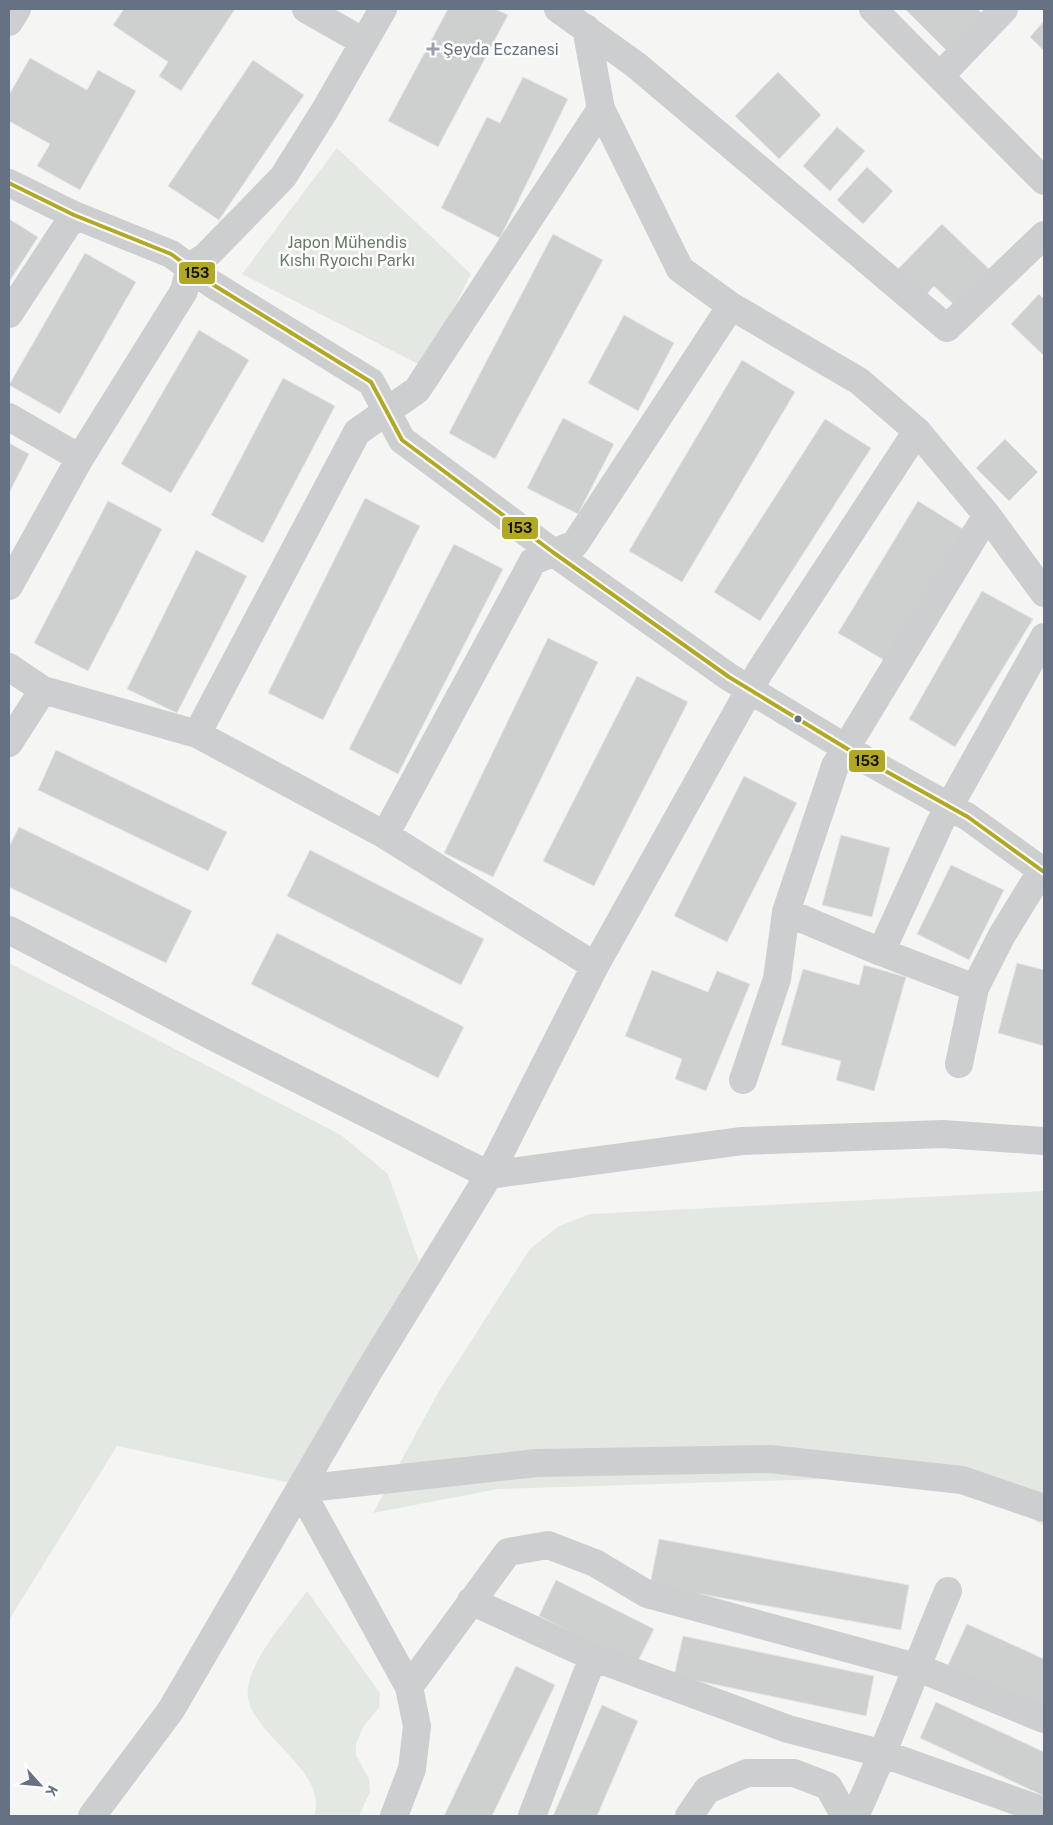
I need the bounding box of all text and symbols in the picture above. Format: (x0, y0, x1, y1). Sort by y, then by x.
place label: Şeyda Eczanesi (443, 40, 559, 59)
marker: Şeyda Eczanesi (427, 43, 439, 55)
park label: Japon Mühendis Kıshı Ryoıchı Parkı (279, 233, 415, 270)
line badge: 153 (178, 261, 216, 285)
text: 153 (185, 265, 209, 281)
line badge: 153 (501, 516, 539, 540)
text: 153 (508, 520, 532, 536)
unlabelled marker (793, 714, 803, 724)
line badge: 153 (848, 749, 886, 773)
text: 153 (855, 753, 879, 769)
north arrow (15, 1760, 65, 1810)
text: K (42, 1783, 61, 1799)

